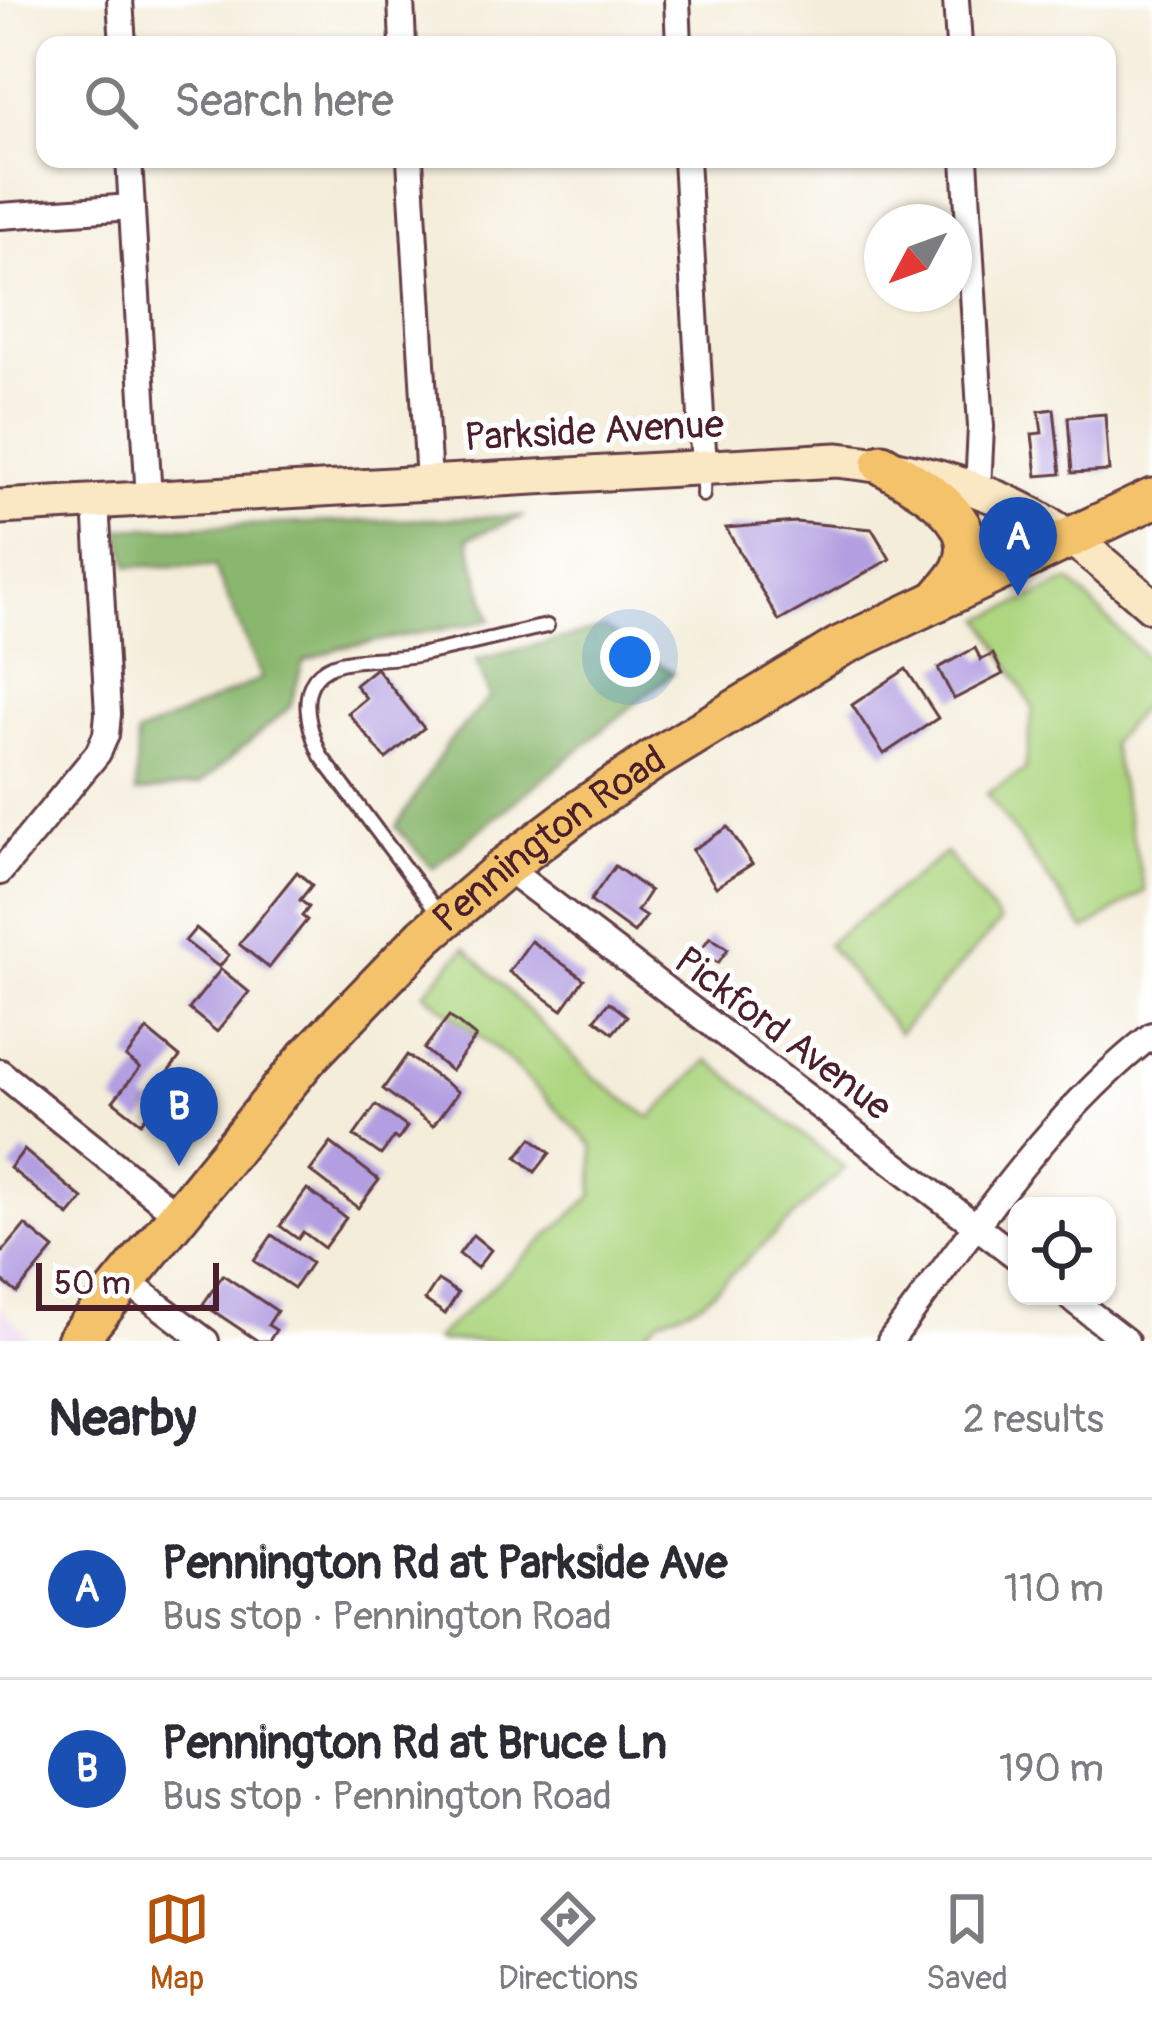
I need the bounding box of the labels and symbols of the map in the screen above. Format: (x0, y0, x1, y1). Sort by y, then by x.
north arrow (864, 204, 972, 312)
street label: Parkside Avenue (463, 400, 725, 462)
pin: A (979, 497, 1057, 596)
your location (600, 627, 660, 687)
street label: Pennington Road (423, 734, 674, 943)
street label: Pickford Avenue (665, 936, 901, 1132)
pin: B (140, 1067, 218, 1166)
scale bar (36, 1257, 219, 1310)

